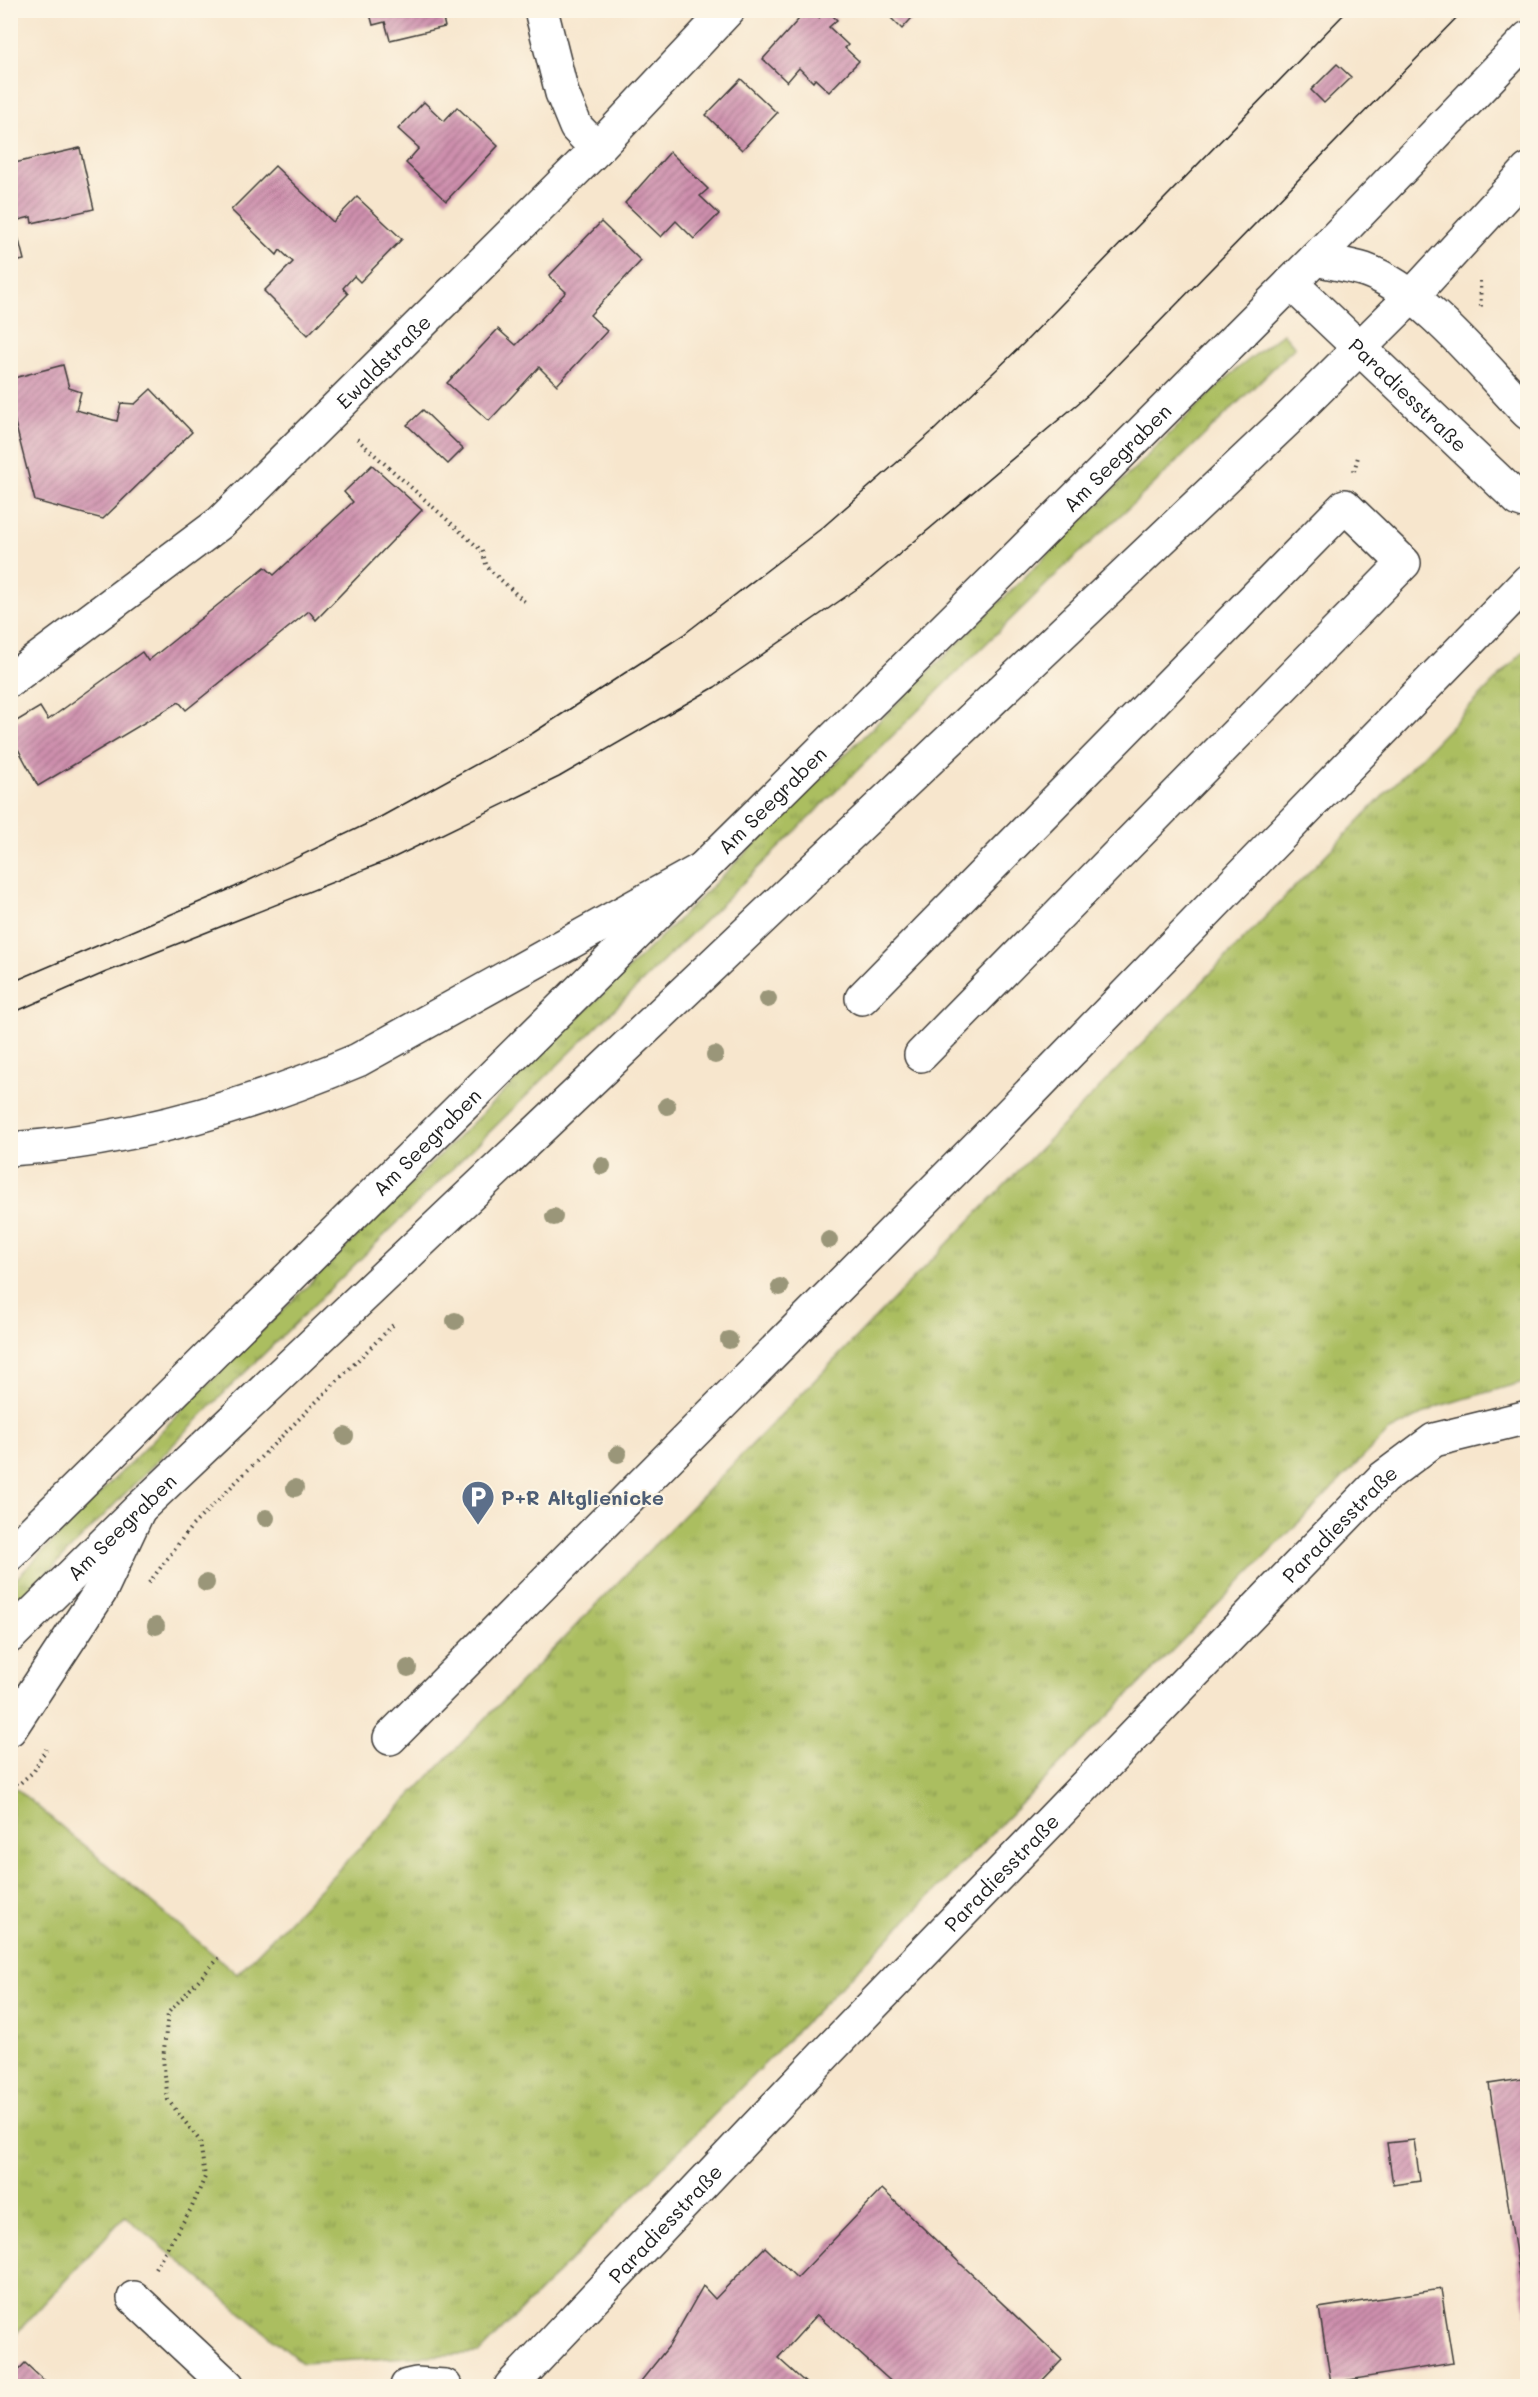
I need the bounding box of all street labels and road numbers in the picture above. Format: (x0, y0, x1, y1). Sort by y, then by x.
street label: Ewaldstraße (330, 308, 436, 414)
street label: Paradiesstraße (1344, 332, 1473, 457)
street label: Am Seegraben (1057, 398, 1176, 517)
street label: Am Seegraben (712, 740, 832, 859)
street label: Am Seegraben (367, 1082, 486, 1201)
street label: Paradiesstraße (1276, 1459, 1402, 1588)
street label: Am Seegraben (61, 1468, 182, 1586)
street label: Paradiesstraße (938, 1808, 1064, 1937)
street label: Paradiesstraße (603, 2158, 727, 2288)

